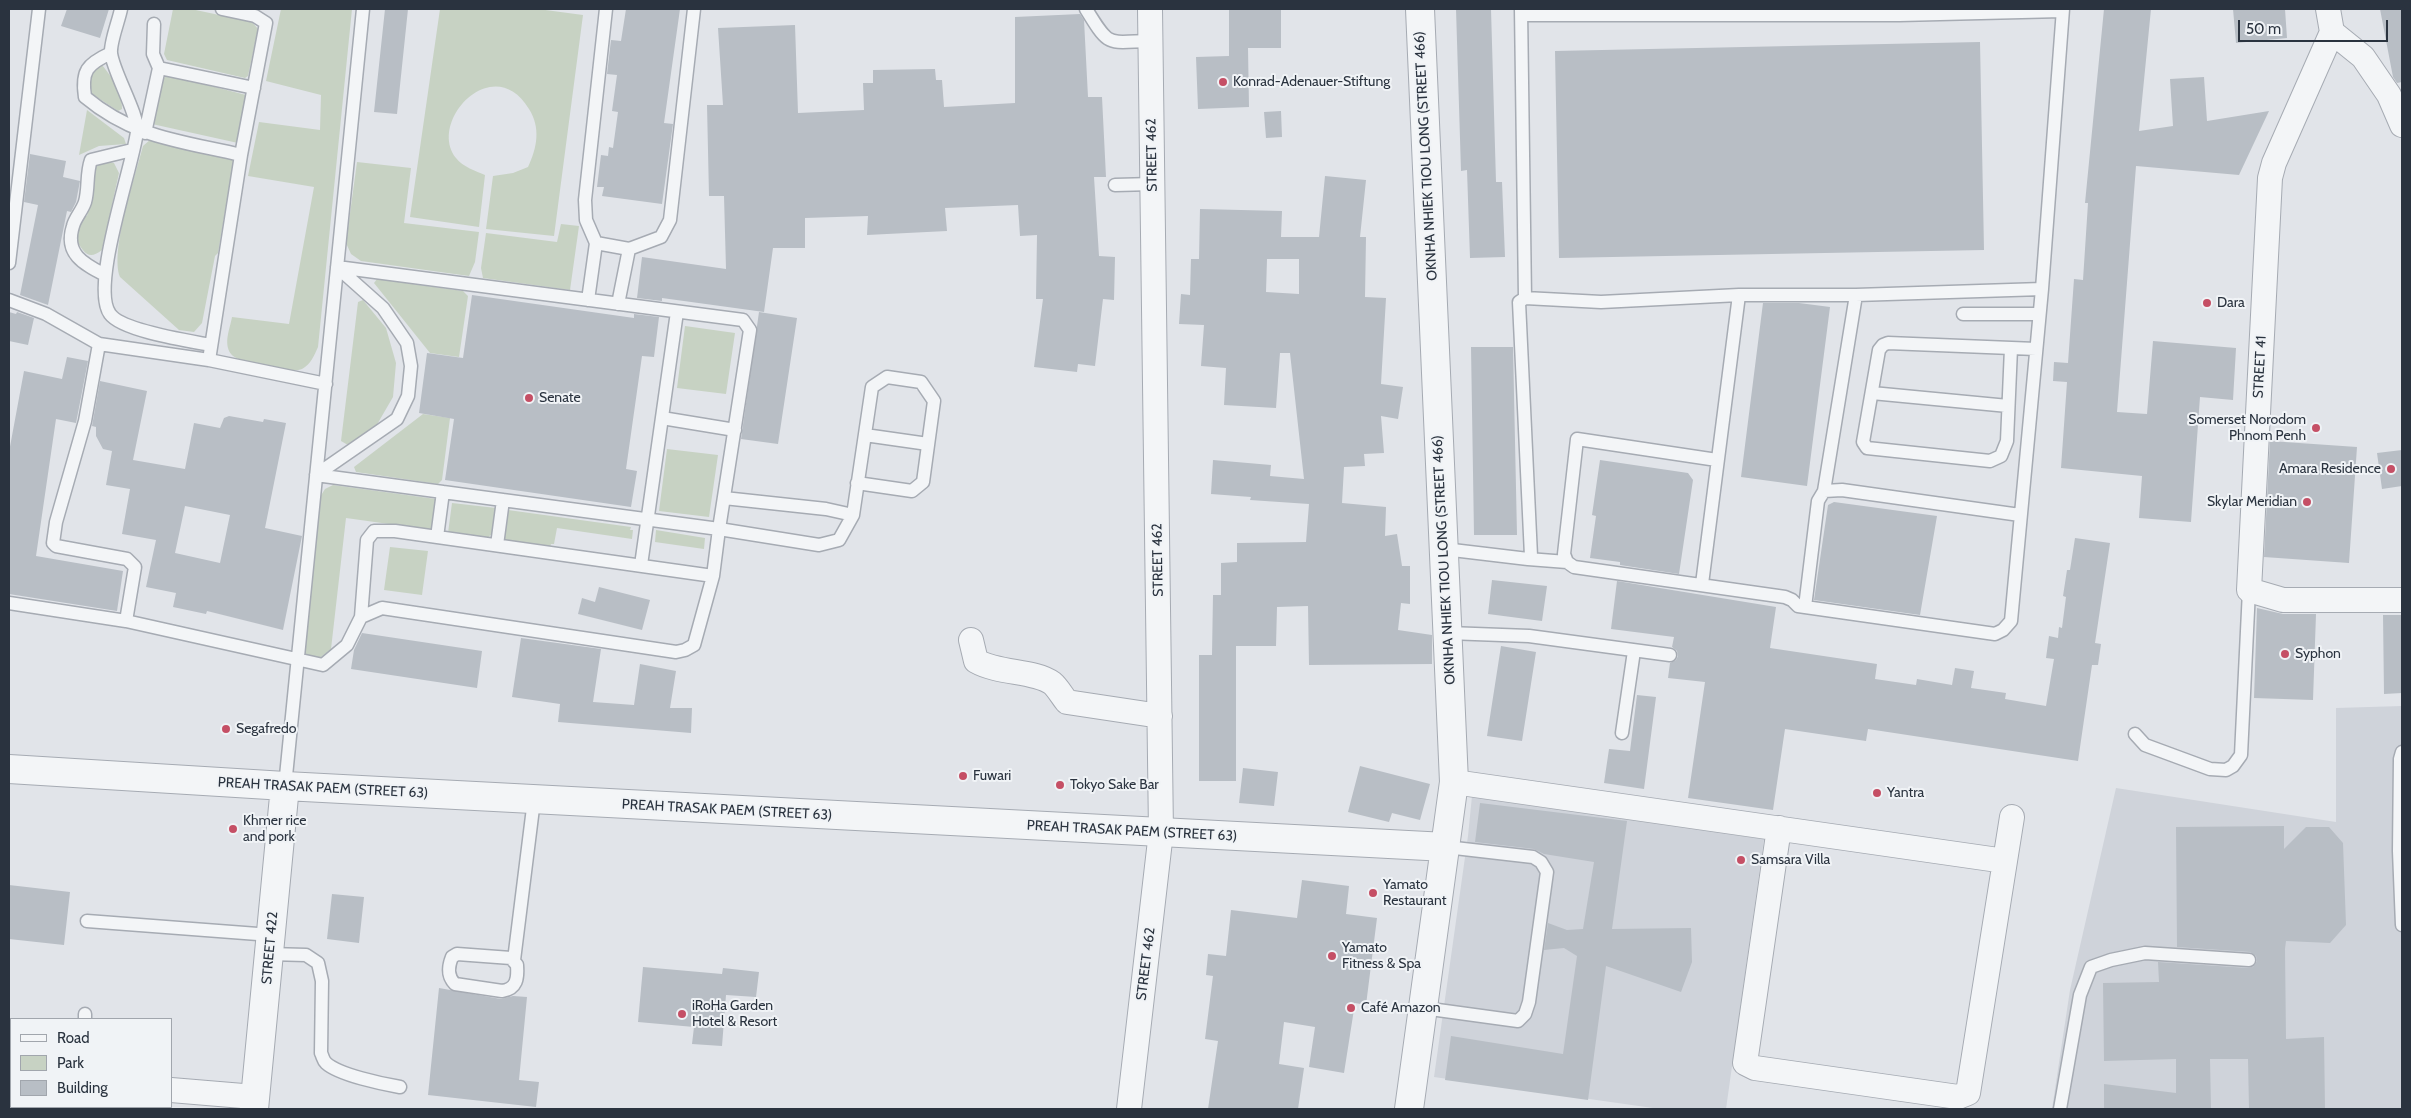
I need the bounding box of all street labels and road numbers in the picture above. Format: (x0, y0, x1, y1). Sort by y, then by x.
street label: OKNHA NHIEK TIOU LONG (STREET 466) (1411, 31, 1441, 281)
street label: STREET 462 (1143, 118, 1161, 192)
street label: STREET 41 (2250, 335, 2270, 399)
street label: OKNHA NHIEK TIOU LONG (STREET 466) (1429, 435, 1459, 685)
street label: STREET 462 (1149, 523, 1167, 597)
street label: PREAH TRASAK PAEM (STREET 63) (217, 774, 429, 802)
street label: PREAH TRASAK PAEM (STREET 63) (621, 796, 833, 824)
street label: PREAH TRASAK PAEM (STREET 63) (1026, 817, 1238, 845)
street label: STREET 422 (258, 911, 282, 985)
street label: STREET 462 (1133, 926, 1159, 1002)

